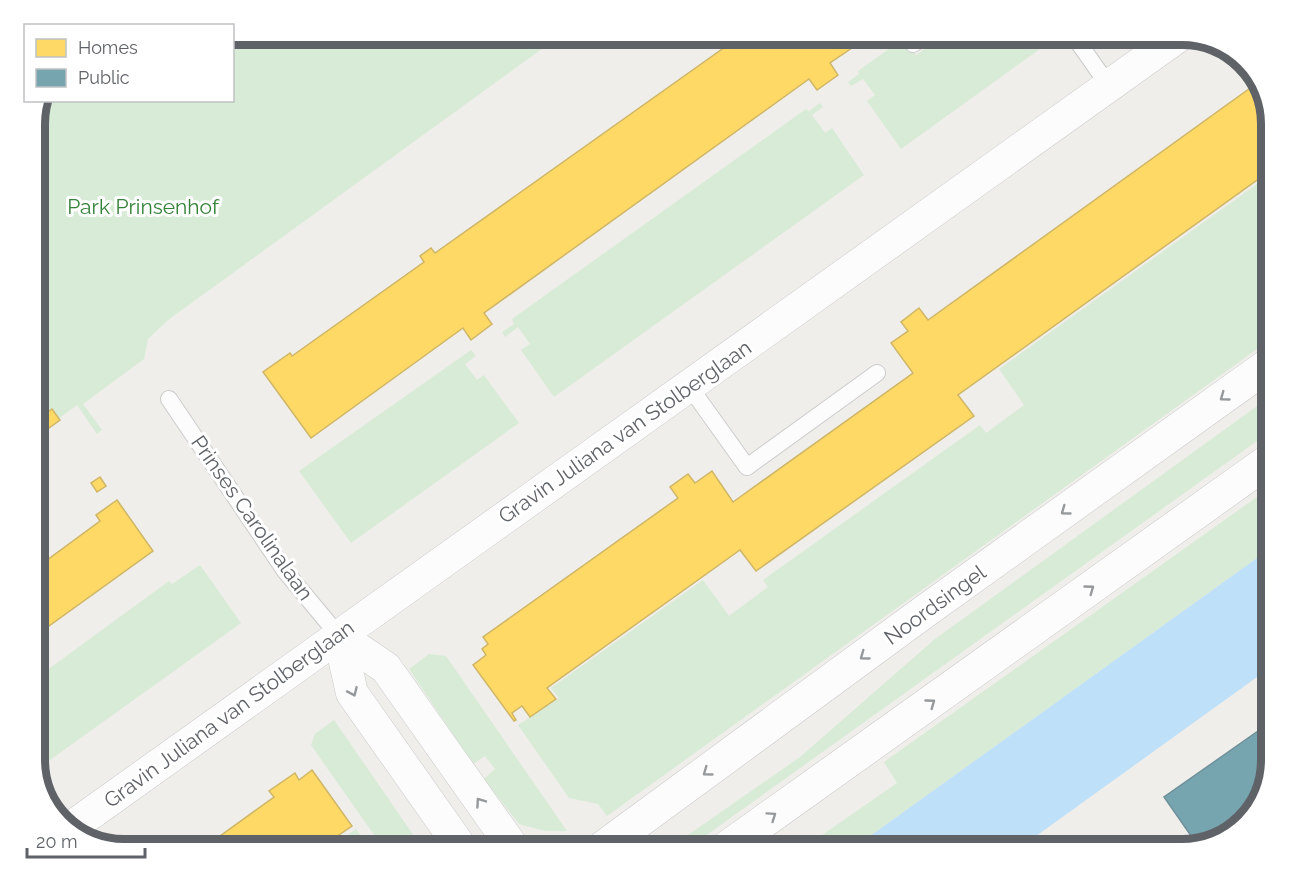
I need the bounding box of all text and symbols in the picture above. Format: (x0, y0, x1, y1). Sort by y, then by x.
legend (24, 24, 234, 102)
text: Homes (78, 37, 138, 58)
text: Public (78, 67, 130, 88)
park label: Park Prinsenhof (67, 194, 220, 219)
street label: Gravin Juliana van Stolberglaan (494, 335, 756, 529)
one-way arrow (1219, 390, 1230, 401)
street label: Prinses Carolinalaan (186, 430, 319, 605)
one-way arrow (1061, 504, 1072, 515)
street label: Noordsingel (879, 559, 990, 650)
one-way arrow (1083, 585, 1094, 596)
street label: Gravin Juliana van Stolberglaan (99, 615, 359, 813)
one-way arrow (859, 649, 870, 660)
one-way arrow (346, 686, 358, 697)
one-way arrow (925, 699, 936, 710)
one-way arrow (702, 765, 713, 776)
one-way arrow (476, 797, 487, 808)
one-way arrow (766, 812, 777, 823)
scale bar (27, 821, 146, 859)
text: 20 m (36, 831, 78, 852)

